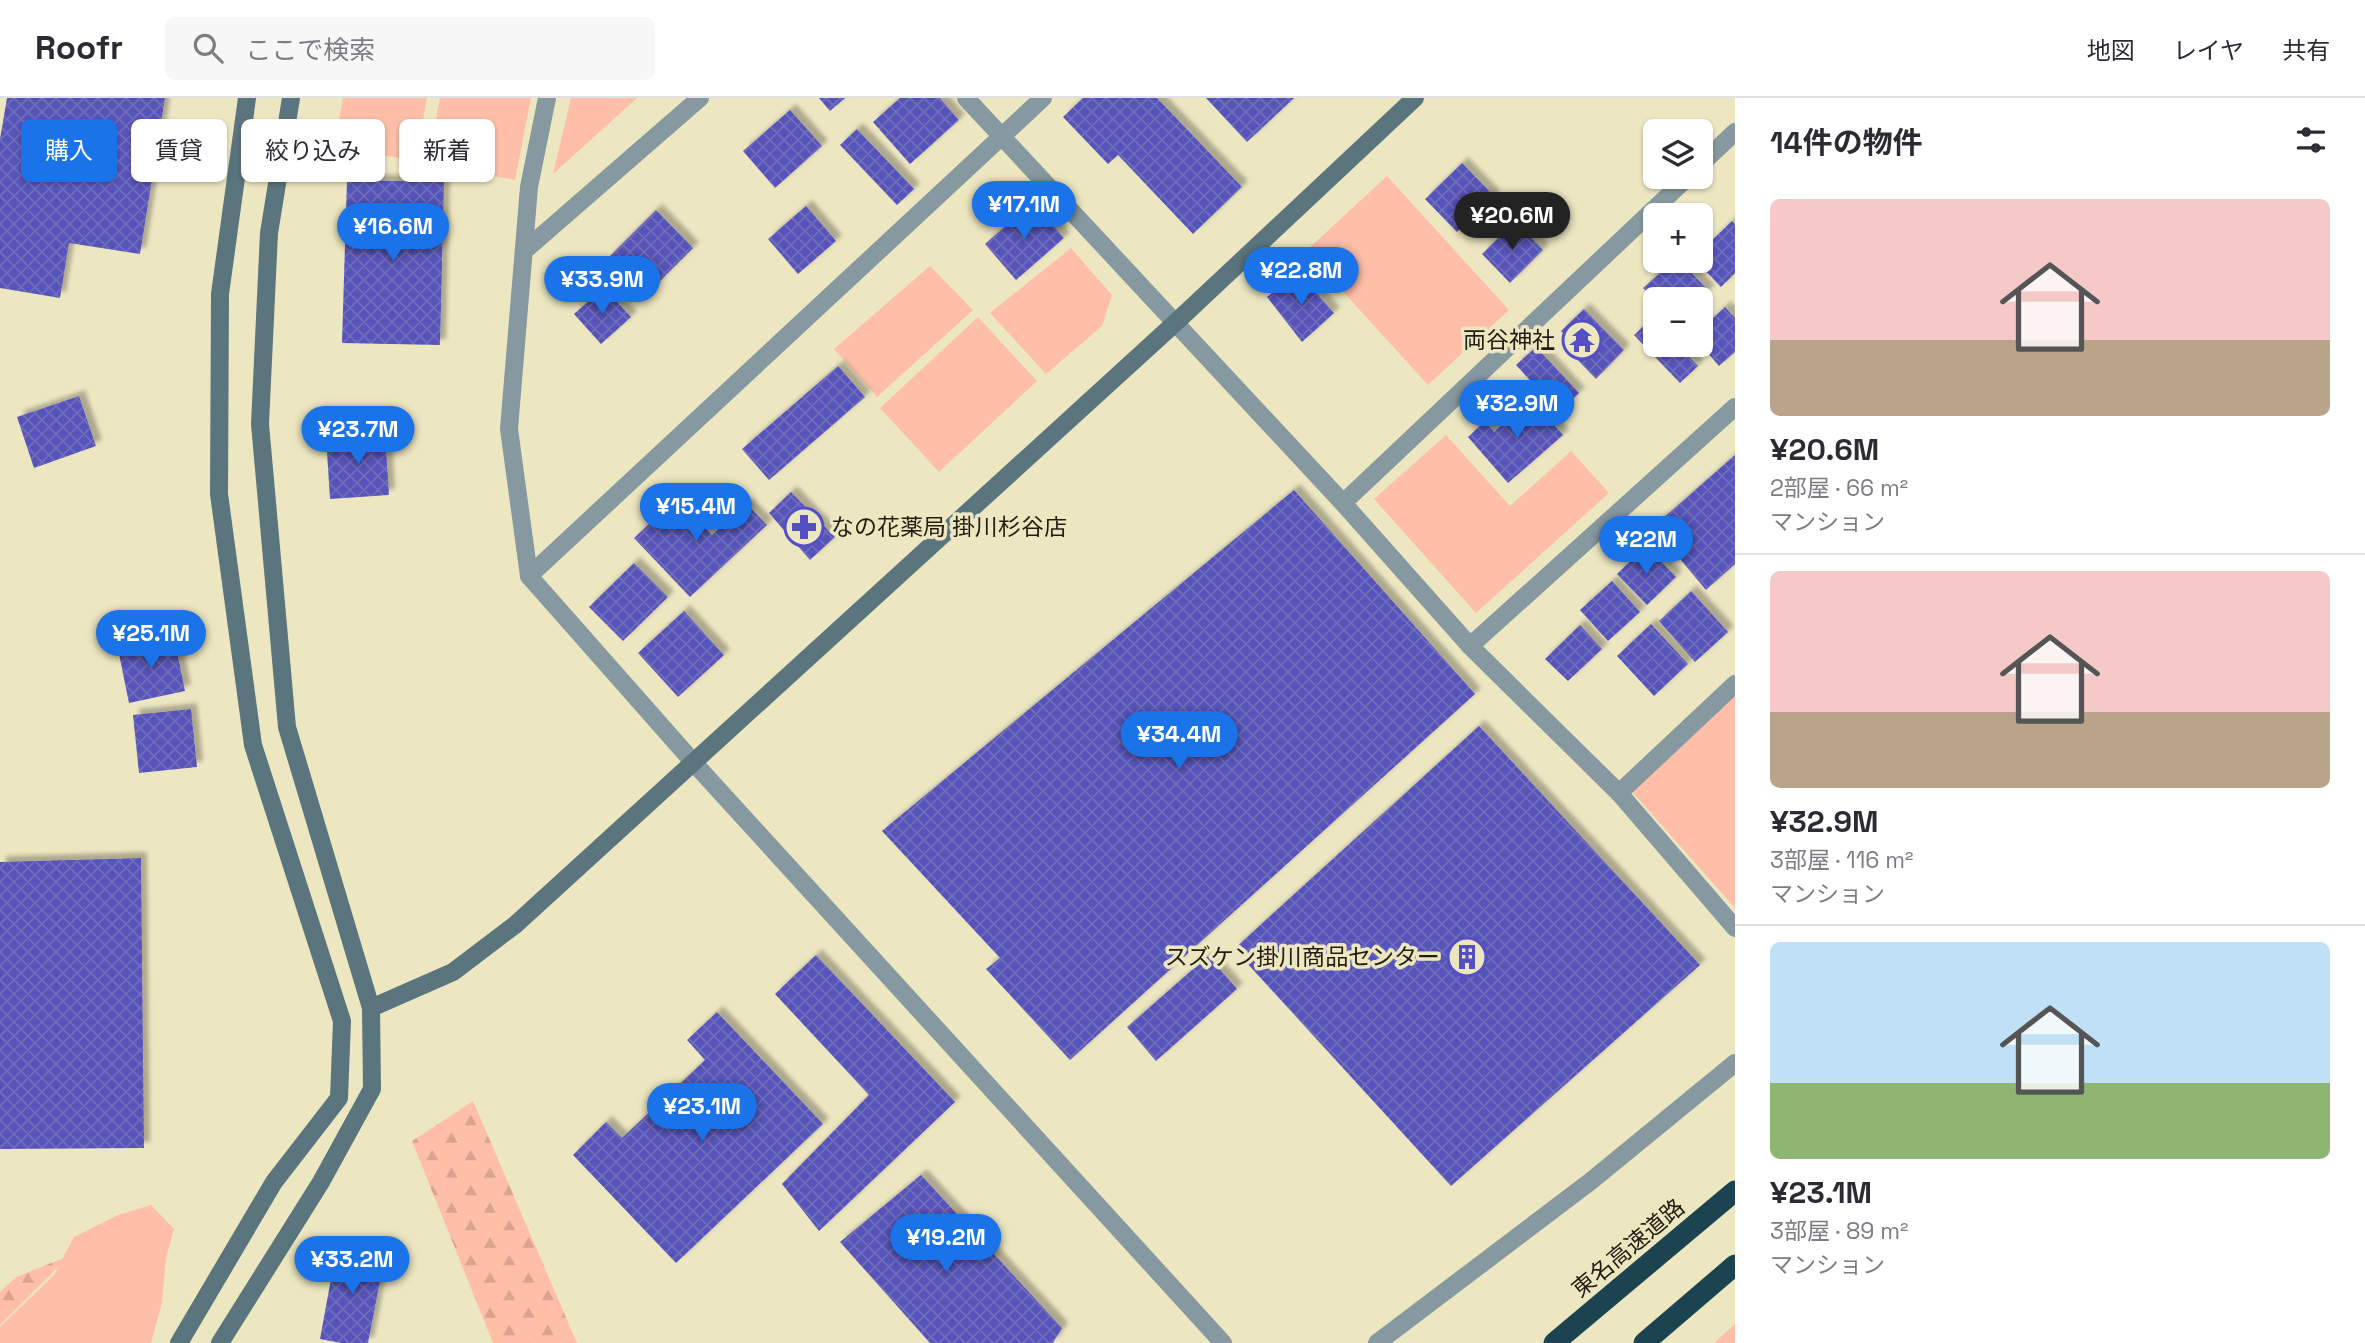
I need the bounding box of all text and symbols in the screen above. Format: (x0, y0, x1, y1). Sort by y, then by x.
search box (165, 17, 655, 80)
text: Roofr (35, 27, 123, 69)
icon: search (189, 29, 227, 67)
text: ここで検索 (245, 33, 375, 67)
text: 地図 (2087, 35, 2135, 66)
text: レイヤ (2173, 35, 2244, 66)
text: 共有 (2282, 35, 2330, 66)
chip: 購入 (21, 119, 117, 182)
chip: 賃貸 (131, 119, 227, 182)
chip: 絞り込み (241, 119, 385, 182)
chip: 新着 (399, 119, 495, 182)
map controls (1643, 119, 1713, 357)
button: layers (1643, 119, 1713, 189)
icon: filters (2292, 121, 2330, 159)
text: 14件の物件 (1770, 123, 1923, 162)
pin: ¥17.1M (967, 181, 1081, 241)
text: ¥17.1M (988, 189, 1060, 219)
pin: ¥20.6M (1455, 192, 1569, 252)
text: ¥20.6M (1470, 200, 1554, 230)
button: + (1643, 203, 1713, 273)
pin: ¥16.6M (336, 204, 450, 263)
text: ¥16.6M (353, 211, 433, 241)
icon: home (1987, 244, 2113, 370)
pin: ¥22.8M (1244, 248, 1358, 307)
text: ¥22.8M (1260, 255, 1342, 285)
pin: ¥33.9M (545, 256, 659, 316)
text: ¥33.9M (560, 264, 644, 294)
button: − (1643, 287, 1713, 357)
temple icon: 両谷神社 (1561, 319, 1603, 361)
place label: 両谷神社 (1463, 325, 1555, 355)
pin: ¥32.9M (1460, 380, 1574, 440)
text: ¥32.9M (1475, 388, 1559, 418)
pin: ¥23.7M (301, 406, 415, 466)
text: ¥23.7M (317, 414, 399, 444)
text: ¥20.6M (1770, 430, 1879, 469)
text: 2部屋 · 66 m² (1770, 473, 1908, 503)
pin: ¥15.4M (639, 484, 753, 543)
text: ¥15.4M (656, 491, 736, 521)
pharmacy icon: なの花薬局 掛川杉谷店 (783, 506, 825, 548)
text: マンション (1770, 507, 1885, 537)
place label: なの花薬局 掛川杉谷店 (831, 512, 1067, 542)
pin: ¥22M (1605, 517, 1687, 576)
text: ¥22M (1615, 524, 1677, 554)
pin: ¥25.1M (94, 610, 208, 670)
icon: home (1987, 616, 2113, 742)
text: ¥25.1M (112, 618, 190, 648)
pin: ¥34.4M (1122, 712, 1236, 771)
text: ¥34.4M (1137, 719, 1221, 749)
text: ¥32.9M (1770, 802, 1879, 841)
text: 3部屋 · 116 m² (1770, 845, 1913, 875)
text: マンション (1770, 879, 1885, 909)
building icon: スズケン掛川商品センター (1446, 936, 1488, 978)
place label: スズケン掛川商品センター (1165, 942, 1440, 972)
icon: home (1987, 987, 2113, 1113)
pin: ¥23.1M (645, 1084, 759, 1143)
text: ¥23.1M (663, 1091, 741, 1121)
text: ¥23.1M (1770, 1173, 1872, 1212)
street label: 東名高速道路 (1566, 1192, 1690, 1304)
pin: ¥19.2M (889, 1214, 1003, 1274)
text: 3部屋 · 89 m² (1770, 1216, 1909, 1246)
text: ¥19.2M (906, 1222, 986, 1252)
pin: ¥33.2M (295, 1236, 409, 1296)
text: ¥33.2M (310, 1244, 394, 1274)
text: マンション (1770, 1250, 1885, 1280)

